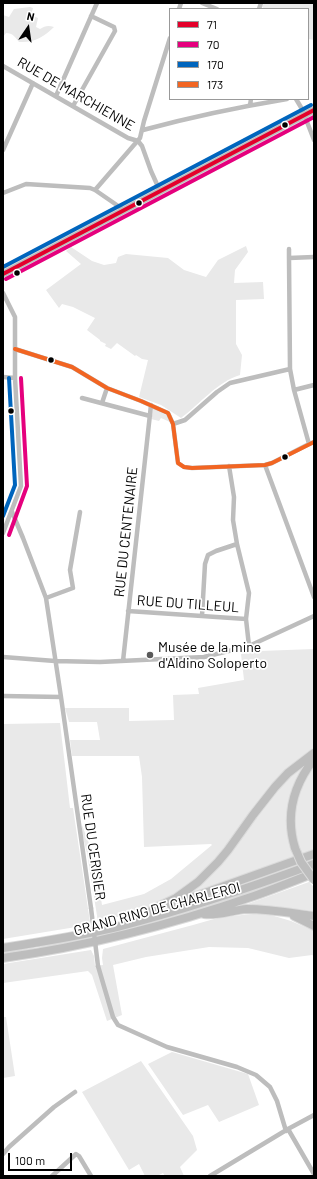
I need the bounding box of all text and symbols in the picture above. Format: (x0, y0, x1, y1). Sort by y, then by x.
north arrow (8, 8, 48, 48)
legend (169, 8, 309, 100)
text: N (26, 9, 36, 23)
text: 71 (207, 17, 217, 31)
text: 70 (207, 37, 219, 51)
street label: RUE DE MARCHIENNE (14, 54, 138, 134)
text: 170 (207, 57, 224, 71)
text: 173 (207, 77, 223, 91)
unlabelled marker (280, 120, 290, 130)
unlabelled marker (134, 198, 144, 208)
unlabelled marker (12, 268, 22, 278)
unlabelled marker (46, 355, 56, 365)
unlabelled marker (6, 406, 16, 416)
unlabelled marker (280, 452, 290, 462)
street label: RUE DU CENTENAIRE (111, 466, 141, 598)
street label: RUE DU TILLEUL (136, 592, 240, 616)
place label: Musée de la mine d'Aldino Soloperto (158, 639, 267, 672)
marker: Musée de la mine d'Aldino Soloperto (145, 650, 155, 660)
street label: RUE DU CERISIER (77, 793, 109, 901)
street label: GRAND RING DE CHARLEROI (72, 879, 242, 939)
scale bar (10, 1145, 74, 1171)
text: 100 m (15, 1153, 45, 1167)

